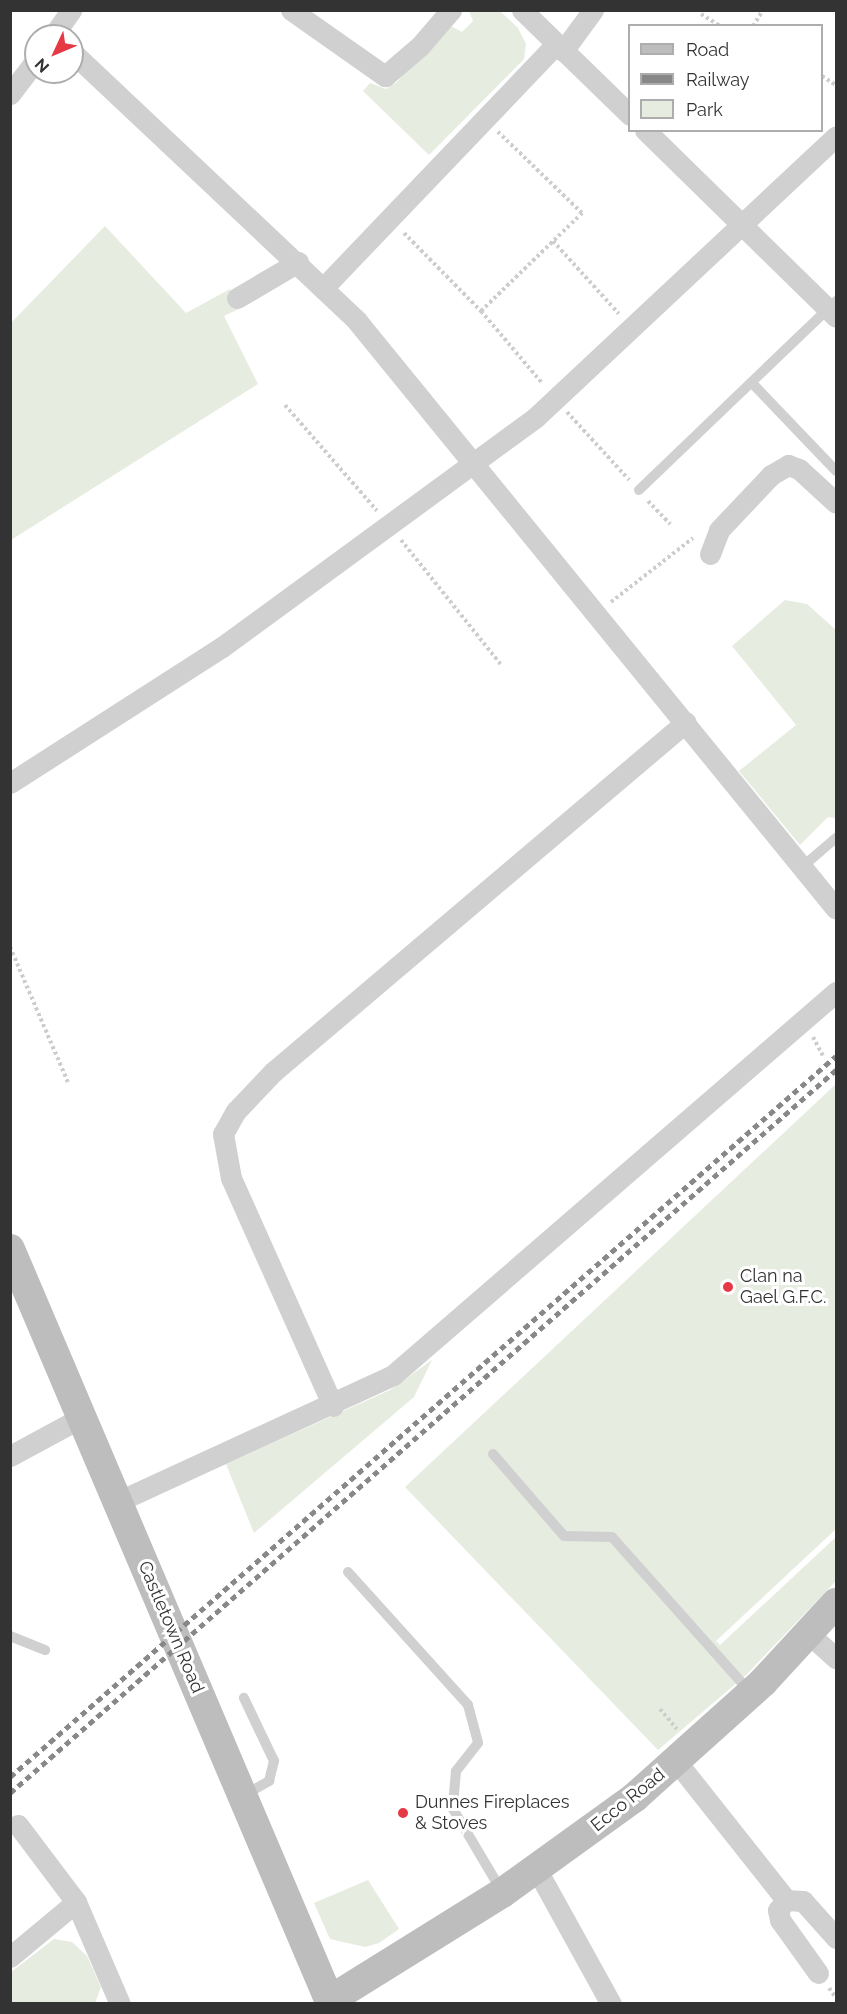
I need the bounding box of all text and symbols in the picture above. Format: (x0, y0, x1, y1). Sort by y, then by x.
north arrow (24, 24, 84, 84)
legend (628, 24, 823, 132)
text: Road (686, 39, 729, 60)
text: N (31, 54, 53, 76)
text: Railway (686, 69, 750, 90)
text: Park (686, 99, 723, 120)
place label: Clan na Gael G.F.C. (740, 1266, 827, 1308)
marker: Clan na Gael G.F.C. (721, 1280, 735, 1294)
street label: Castletown Road (133, 1558, 209, 1696)
street label: Ecco Road (587, 1764, 669, 1836)
place label: Dunnes Fireplaces & Stoves (415, 1792, 569, 1834)
marker: Dunnes Fireplaces & Stoves (396, 1806, 410, 1820)

